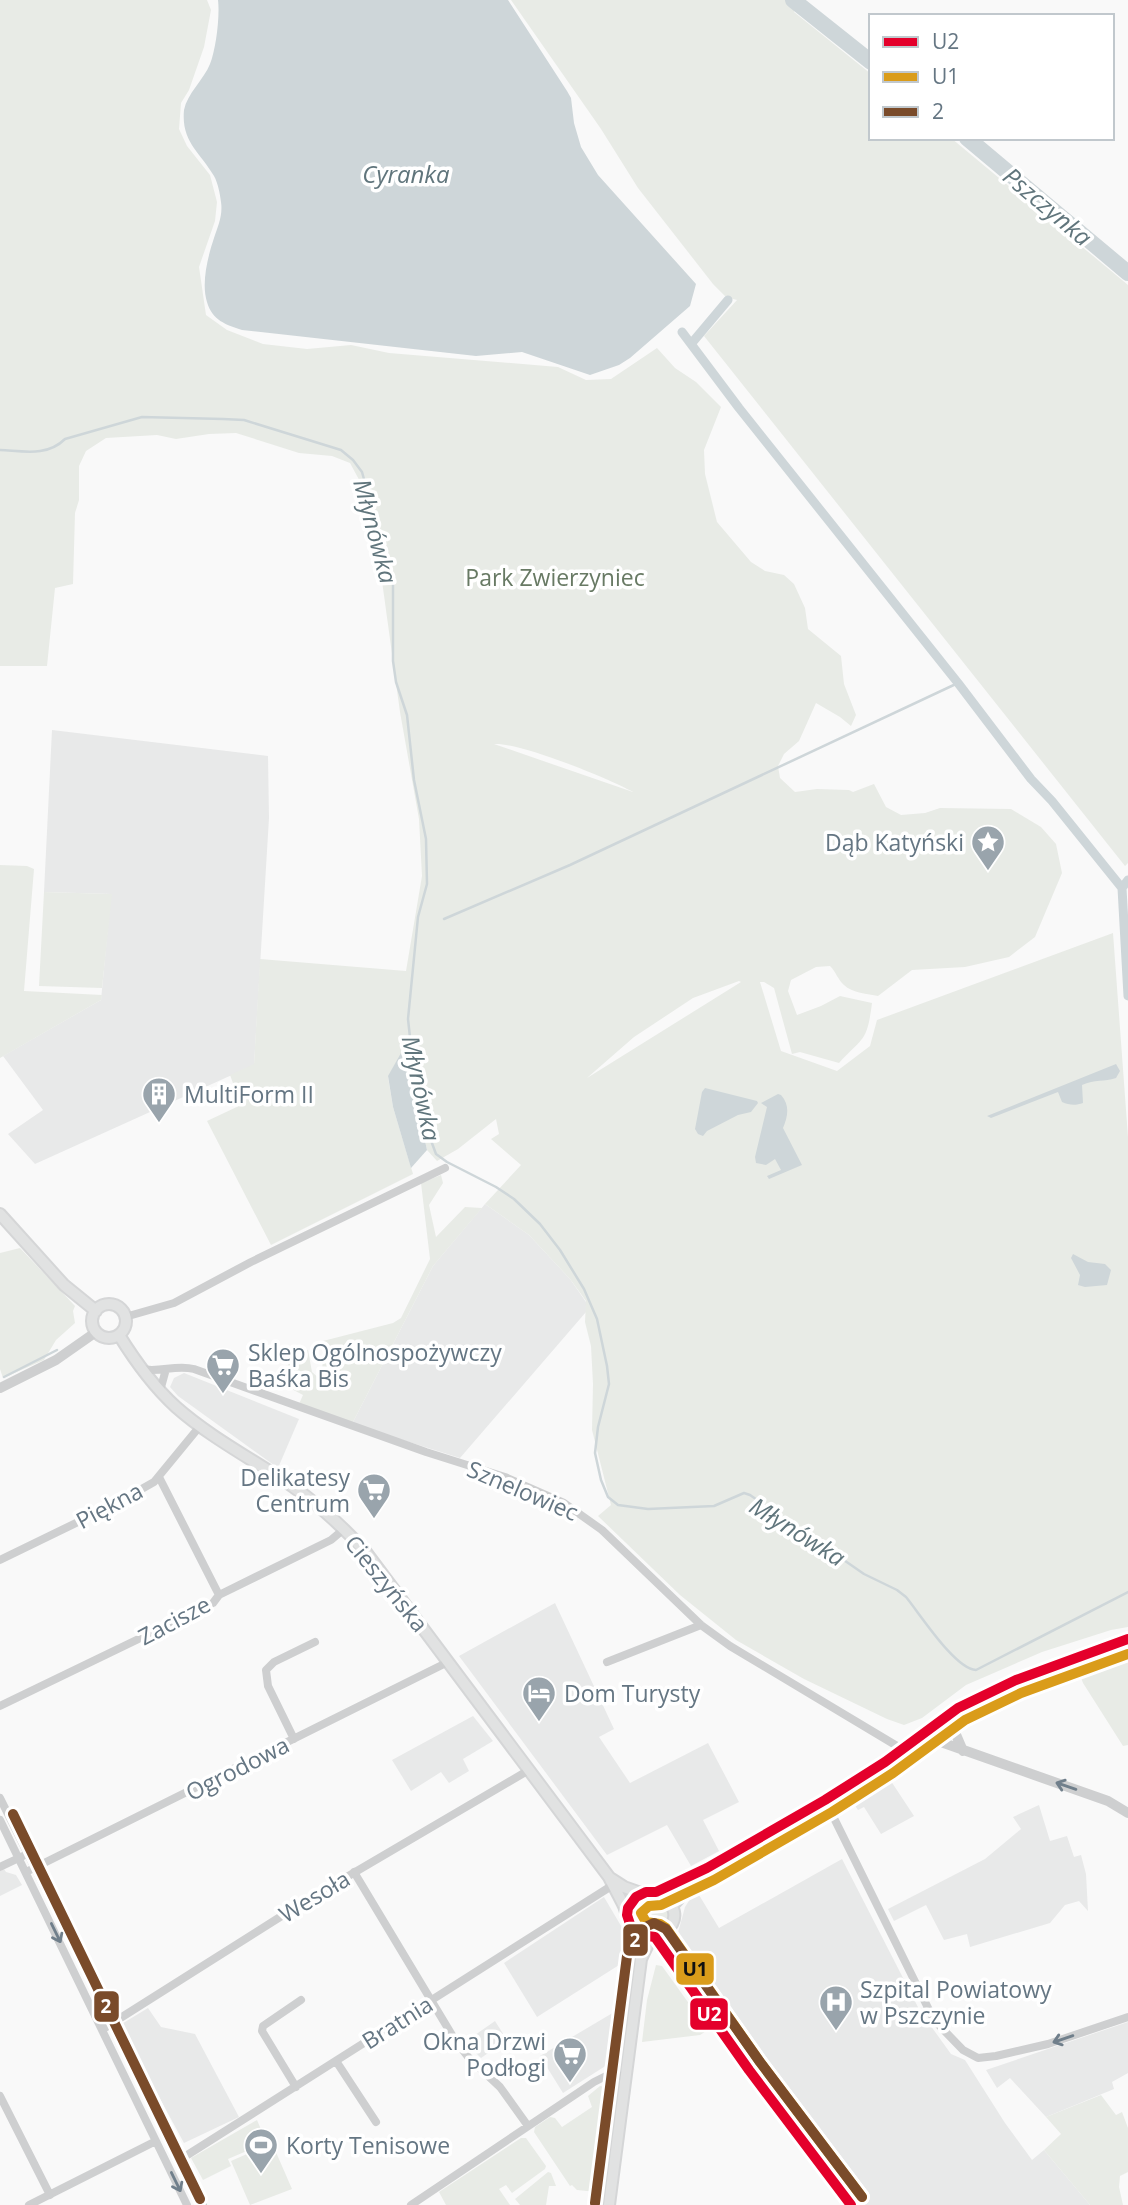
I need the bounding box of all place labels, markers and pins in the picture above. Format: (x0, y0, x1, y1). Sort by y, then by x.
place icon: Dąb Katyński (969, 823, 1007, 872)
place label: Dąb Katyński (825, 826, 964, 858)
building icon: MultiForm II (140, 1075, 178, 1124)
place label: MultiForm II (184, 1078, 314, 1110)
place label: Sklep Ogólnospożywczy Baśka Bis (248, 1336, 502, 1394)
supermarket icon: Sklep Ogólnospożywczy Baśka Bis (204, 1346, 242, 1395)
place label: Delikatesy Centrum (240, 1461, 350, 1519)
supermarket icon: Delikatesy Centrum (355, 1471, 393, 1520)
hotel icon: Dom Turysty (520, 1674, 558, 1723)
place label: Dom Turysty (564, 1677, 701, 1709)
place label: Szpital Powiatowy w Pszczynie (860, 1973, 1052, 2031)
hospital icon: Szpital Powiatowy w Pszczynie (817, 1983, 855, 2032)
place label: Okna Drzwi Podłogi (423, 2025, 546, 2083)
supermarket icon: Okna Drzwi Podłogi (551, 2035, 589, 2084)
sports icon: Korty Tenisowe (242, 2126, 280, 2175)
place label: Korty Tenisowe (286, 2129, 450, 2161)

